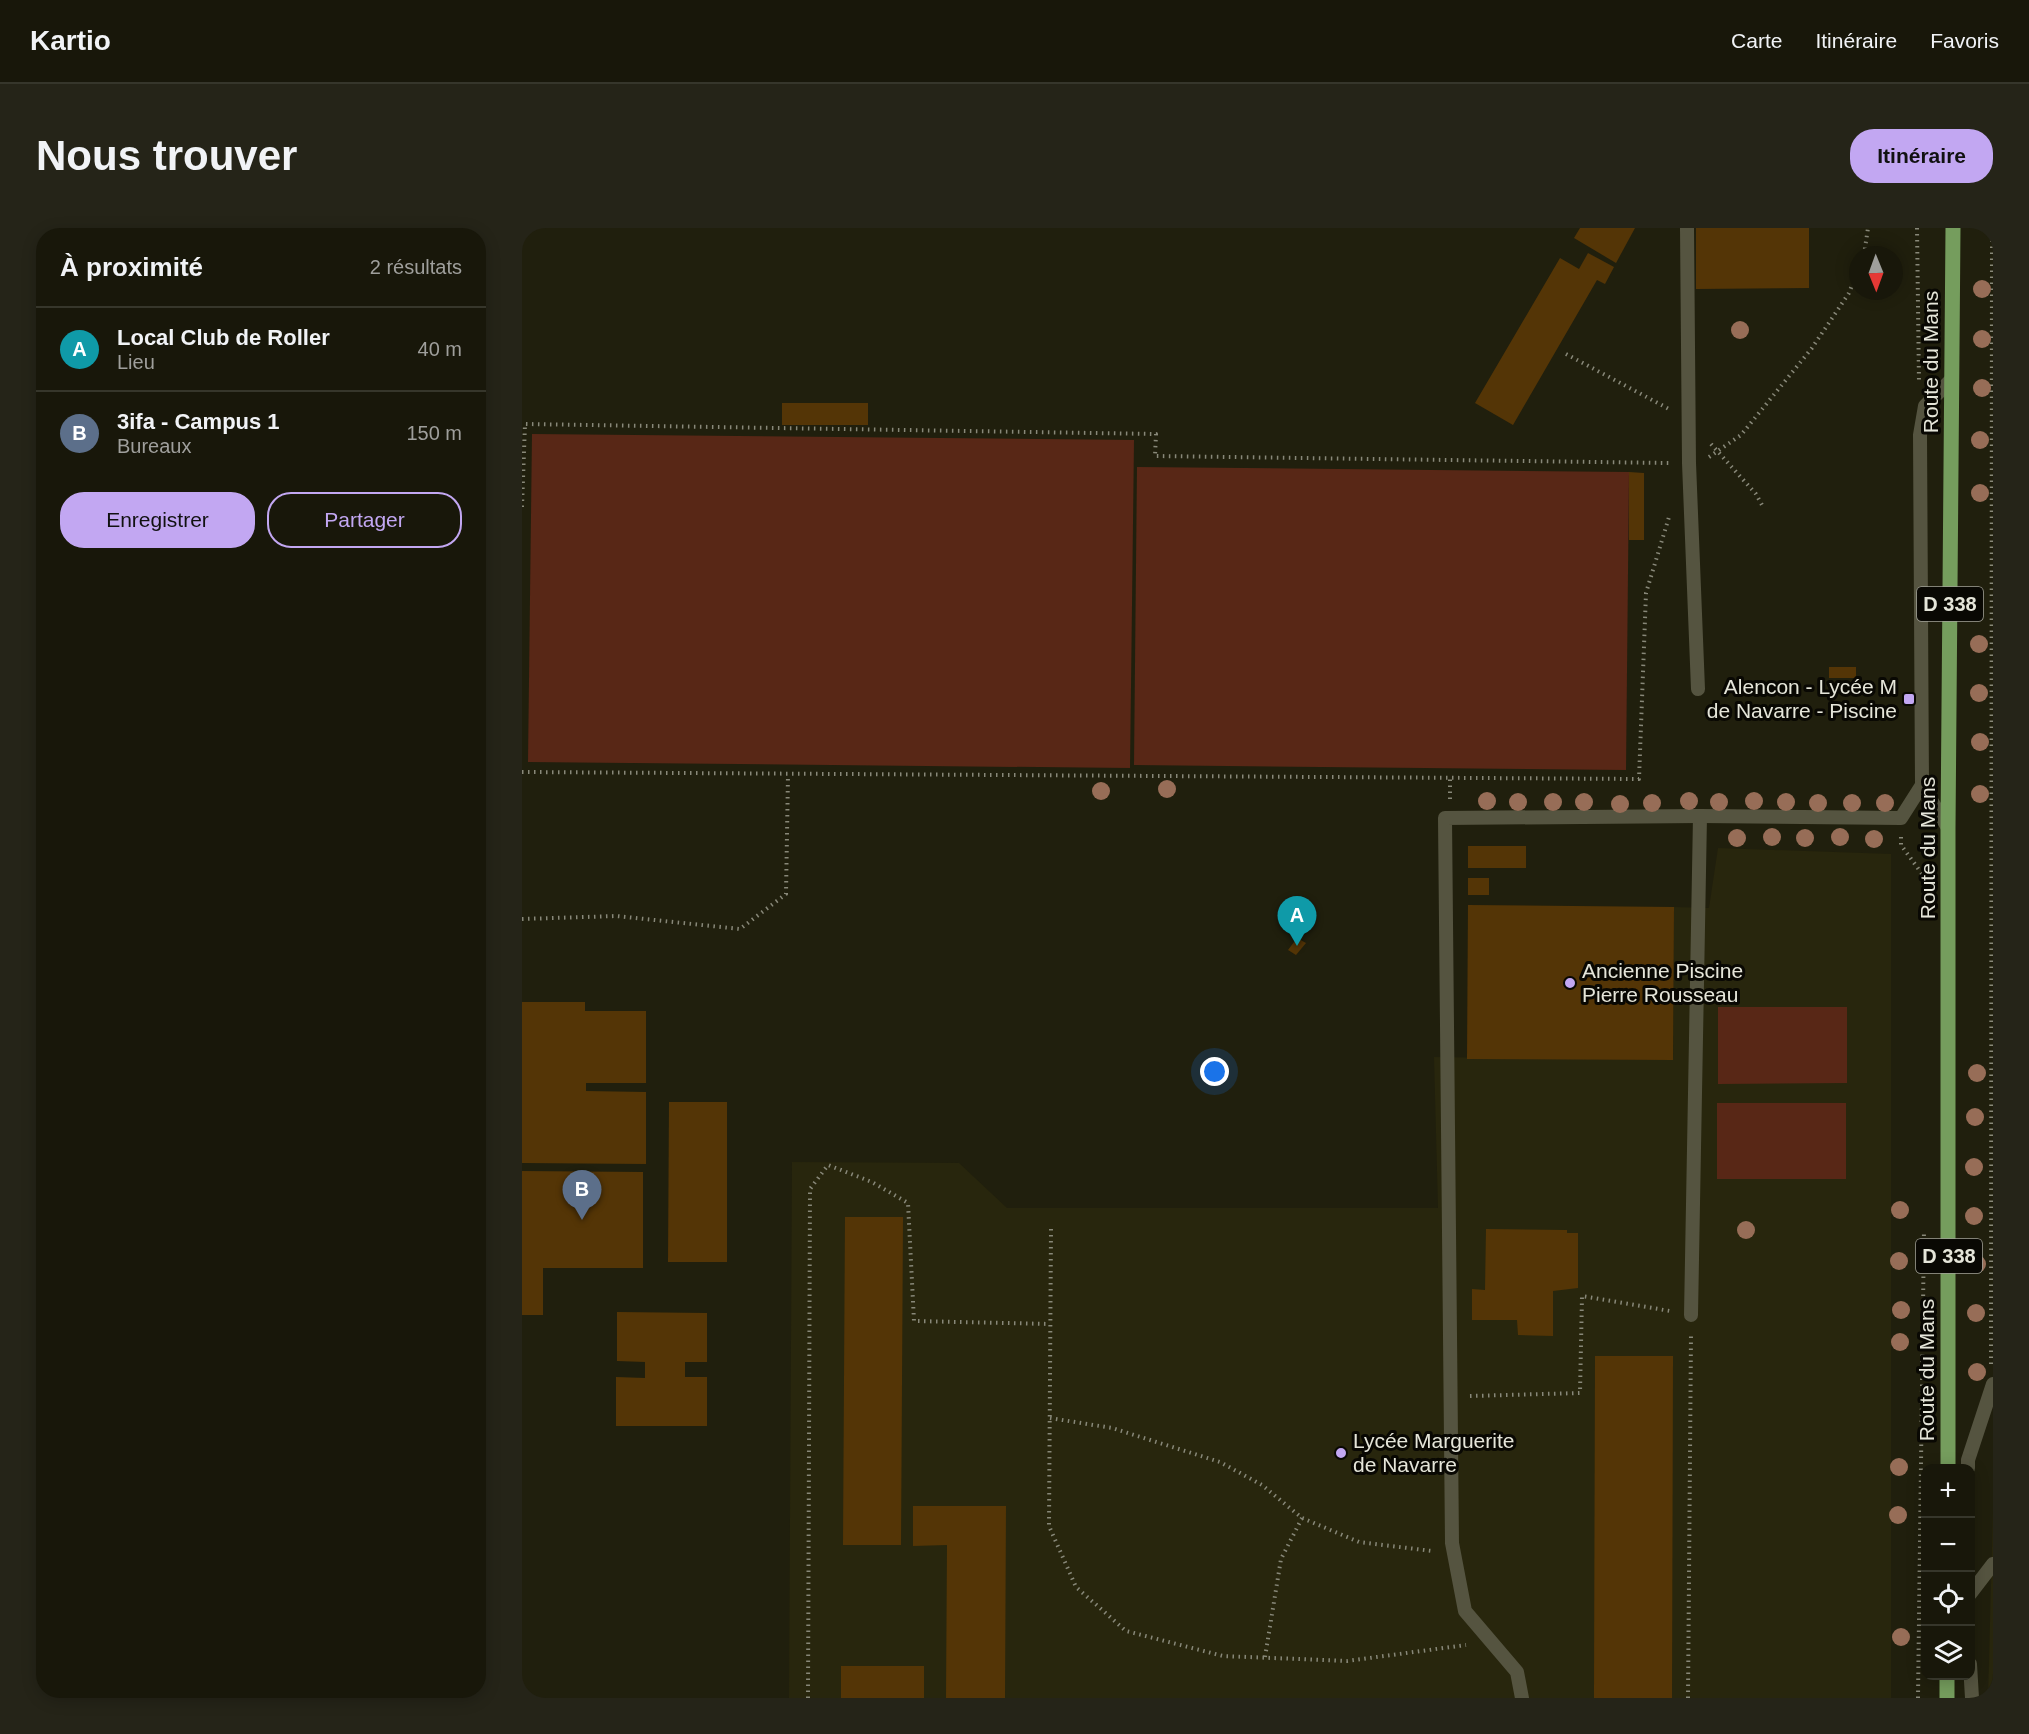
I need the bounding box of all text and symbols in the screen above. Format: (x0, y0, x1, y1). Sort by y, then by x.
text: Kartio (30, 25, 111, 56)
text: Carte (1731, 29, 1782, 52)
text: Itinéraire (1815, 29, 1897, 52)
text: Favoris (1930, 29, 1999, 52)
button: Itinéraire (1850, 129, 1993, 183)
text: Nous trouver (36, 132, 297, 179)
north arrow (1849, 246, 1903, 300)
text: À proximité (60, 252, 203, 282)
text: 2 résultats (370, 256, 462, 278)
street label: Route du Mans (1919, 291, 1942, 433)
text: Local Club de Roller (117, 325, 330, 350)
text: A (72, 338, 87, 360)
text: 40 m (418, 338, 462, 360)
text: Lieu (117, 351, 155, 373)
text: 3ifa - Campus 1 (117, 409, 280, 434)
text: B (72, 422, 87, 444)
text: 150 m (406, 422, 462, 444)
text: Bureaux (117, 435, 192, 457)
button: Enregistrer (60, 492, 255, 548)
button: Partager (267, 492, 462, 548)
road number: D 338 (1917, 587, 1983, 621)
place label: Alencon - Lycée M de Navarre - Piscine (1707, 675, 1897, 722)
marker: Alencon - Lycée M de Navarre - Piscine (1902, 692, 1916, 706)
street label: Route du Mans (1916, 777, 1939, 919)
pin: A (1278, 896, 1316, 946)
place label: Ancienne Piscine Pierre Rousseau (1582, 959, 1743, 1006)
marker: Ancienne Piscine Pierre Rousseau (1563, 976, 1577, 990)
your location (1200, 1057, 1229, 1086)
pin: B (562, 1170, 602, 1220)
road number: D 338 (1916, 1239, 1982, 1273)
street label: Route du Mans (1915, 1299, 1938, 1441)
place label: Lycée Marguerite de Navarre (1353, 1429, 1514, 1476)
marker: Lycée Marguerite de Navarre (1334, 1446, 1348, 1460)
map controls (1921, 1464, 1975, 1680)
button: + (1921, 1464, 1975, 1518)
button: − (1921, 1518, 1975, 1572)
button: locate (1921, 1572, 1975, 1626)
button: layers (1921, 1626, 1975, 1680)

